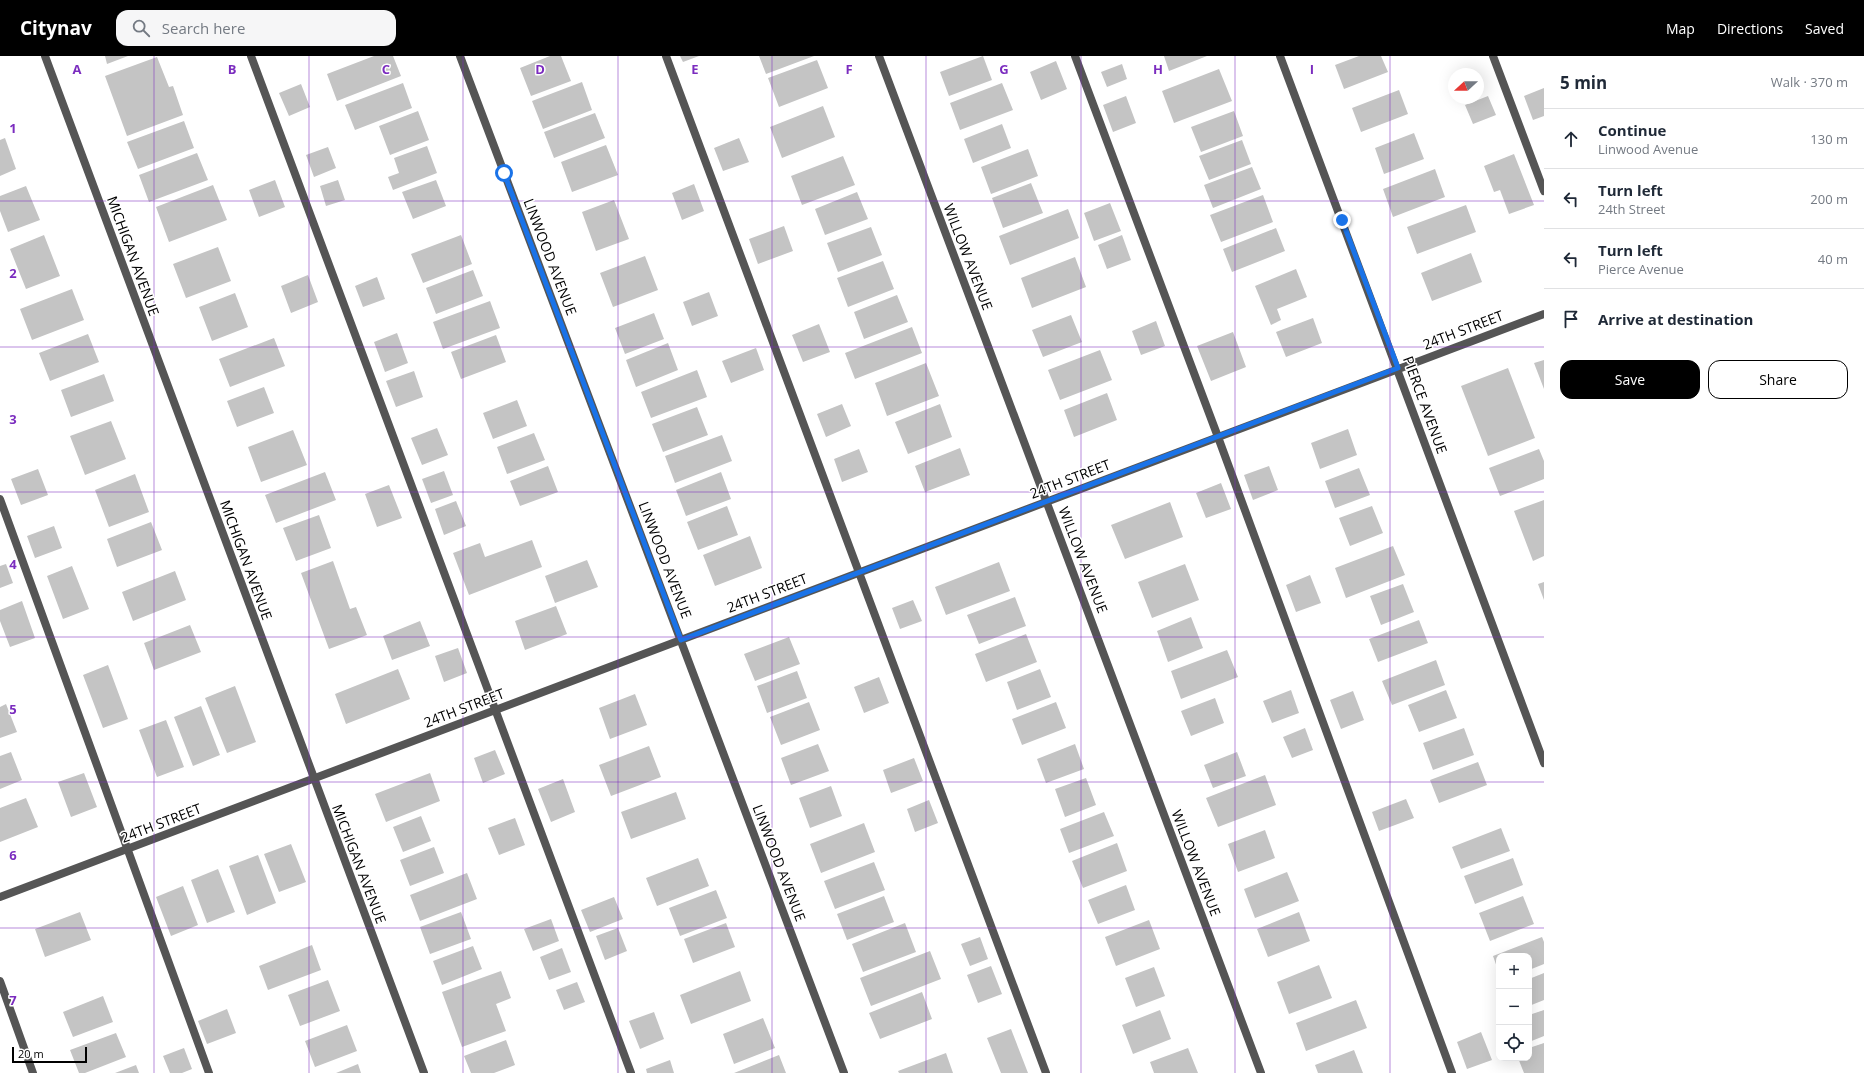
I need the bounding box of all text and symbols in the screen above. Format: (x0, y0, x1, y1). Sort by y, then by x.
search box (116, 10, 396, 46)
text: Citynav (20, 15, 92, 41)
icon: search (130, 17, 152, 39)
text: Search here (162, 18, 245, 38)
text: Map (1666, 19, 1695, 38)
text: Directions (1717, 19, 1783, 38)
text: Saved (1805, 19, 1844, 38)
text: A (73, 60, 82, 78)
text: B (228, 60, 237, 78)
text: C (382, 60, 390, 78)
text: D (535, 60, 545, 78)
text: E (691, 60, 699, 78)
text: F (845, 60, 853, 78)
text: G (999, 60, 1009, 78)
text: H (1153, 60, 1163, 78)
text: I (1310, 60, 1314, 78)
north arrow (1448, 68, 1484, 104)
text: 5 min (1560, 71, 1607, 94)
text: Walk · 370 m (1771, 73, 1848, 91)
text: 1 (9, 119, 17, 137)
text: Continue (1598, 120, 1666, 140)
icon: ahead (1560, 128, 1582, 150)
text: 130 m (1810, 130, 1848, 148)
text: Linwood Avenue (1598, 140, 1698, 158)
route start (495, 164, 513, 182)
text: Turn left (1598, 180, 1663, 200)
icon: left (1560, 188, 1582, 210)
text: 200 m (1810, 190, 1848, 208)
street label: MICHIGAN AVENUE (103, 193, 164, 318)
street label: LINWOOD AVENUE (519, 196, 582, 318)
text: 24th Street (1598, 200, 1665, 218)
street label: WILLOW AVENUE (939, 201, 997, 313)
route end (1333, 211, 1351, 229)
text: Turn left (1598, 240, 1663, 260)
icon: left (1560, 248, 1582, 270)
text: 40 m (1818, 250, 1848, 268)
text: Pierce Avenue (1598, 260, 1684, 278)
text: 2 (9, 264, 17, 282)
street label: 24TH STREET (1420, 305, 1506, 354)
icon: arrive (1560, 308, 1582, 330)
text: Arrive at destination (1598, 309, 1753, 329)
street label: PIERCE AVENUE (1399, 353, 1452, 456)
button: Save (1560, 360, 1700, 399)
button: Share (1708, 360, 1848, 399)
text: 3 (9, 410, 17, 428)
street label: 24TH STREET (1027, 454, 1113, 503)
street label: MICHIGAN AVENUE (216, 497, 277, 622)
street label: LINWOOD AVENUE (634, 499, 697, 621)
street label: WILLOW AVENUE (1054, 504, 1112, 616)
text: 4 (9, 555, 17, 573)
street label: 24TH STREET (724, 568, 810, 617)
street label: 24TH STREET (421, 683, 507, 732)
text: 5 (9, 700, 17, 718)
street label: 24TH STREET (118, 798, 204, 847)
street label: MICHIGAN AVENUE (328, 801, 391, 926)
street label: LINWOOD AVENUE (748, 802, 811, 924)
street label: WILLOW AVENUE (1167, 807, 1225, 919)
text: 6 (9, 846, 17, 864)
map controls (1496, 953, 1532, 1061)
button: + (1496, 953, 1532, 989)
button: − (1496, 989, 1532, 1025)
text: 7 (9, 991, 17, 1009)
button: locate (1496, 1025, 1532, 1061)
scale bar (12, 1045, 87, 1064)
text: 20 m (18, 1046, 44, 1061)

